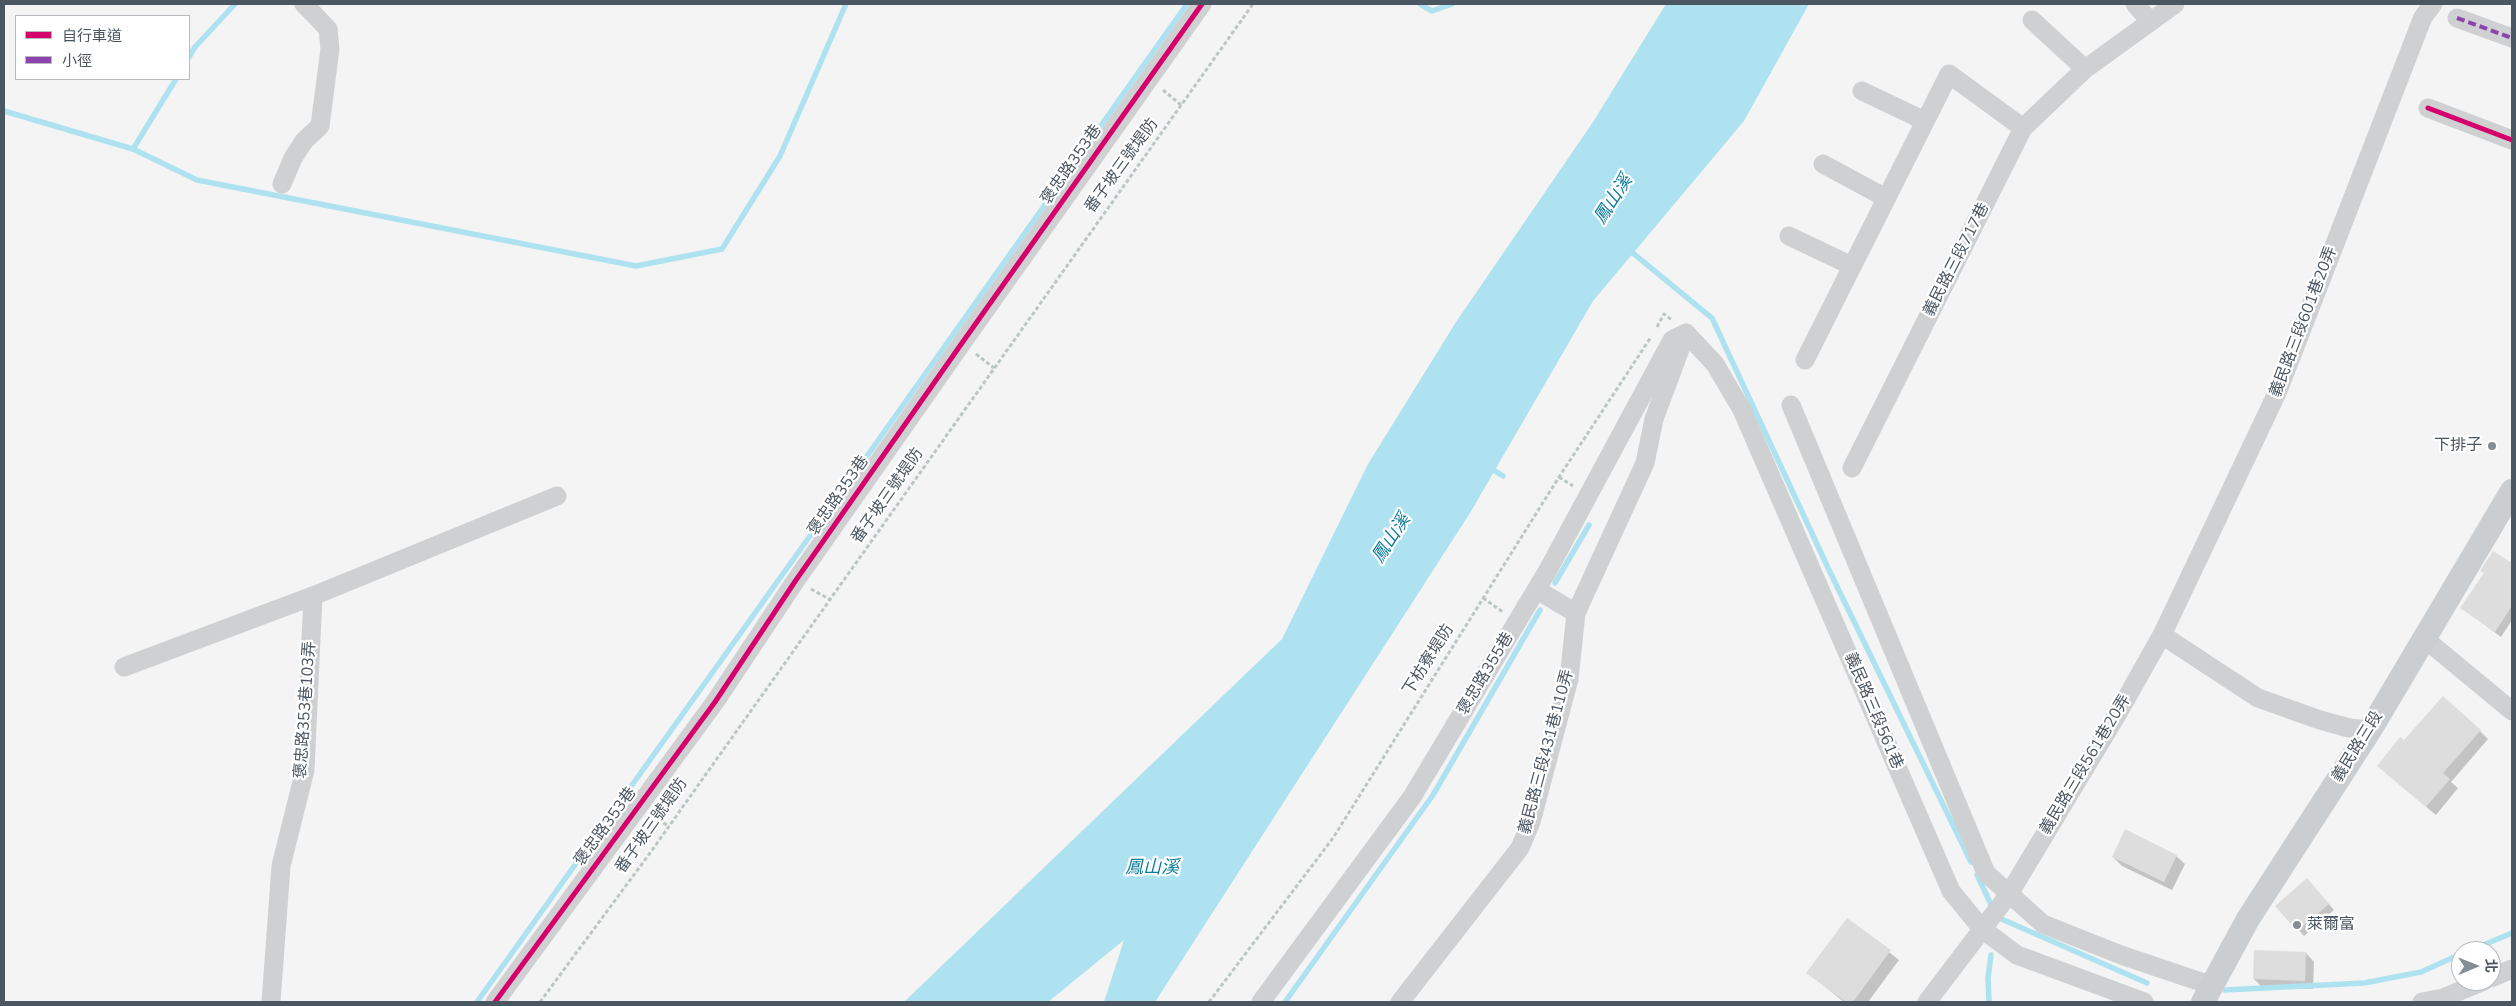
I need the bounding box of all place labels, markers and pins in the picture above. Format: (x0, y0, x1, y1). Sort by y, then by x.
place label: 下排子 (2434, 436, 2482, 456)
marker: 下排子 (2486, 440, 2498, 452)
place label: 萊爾富 (2307, 915, 2355, 935)
marker: 萊爾富 (2291, 919, 2303, 931)

